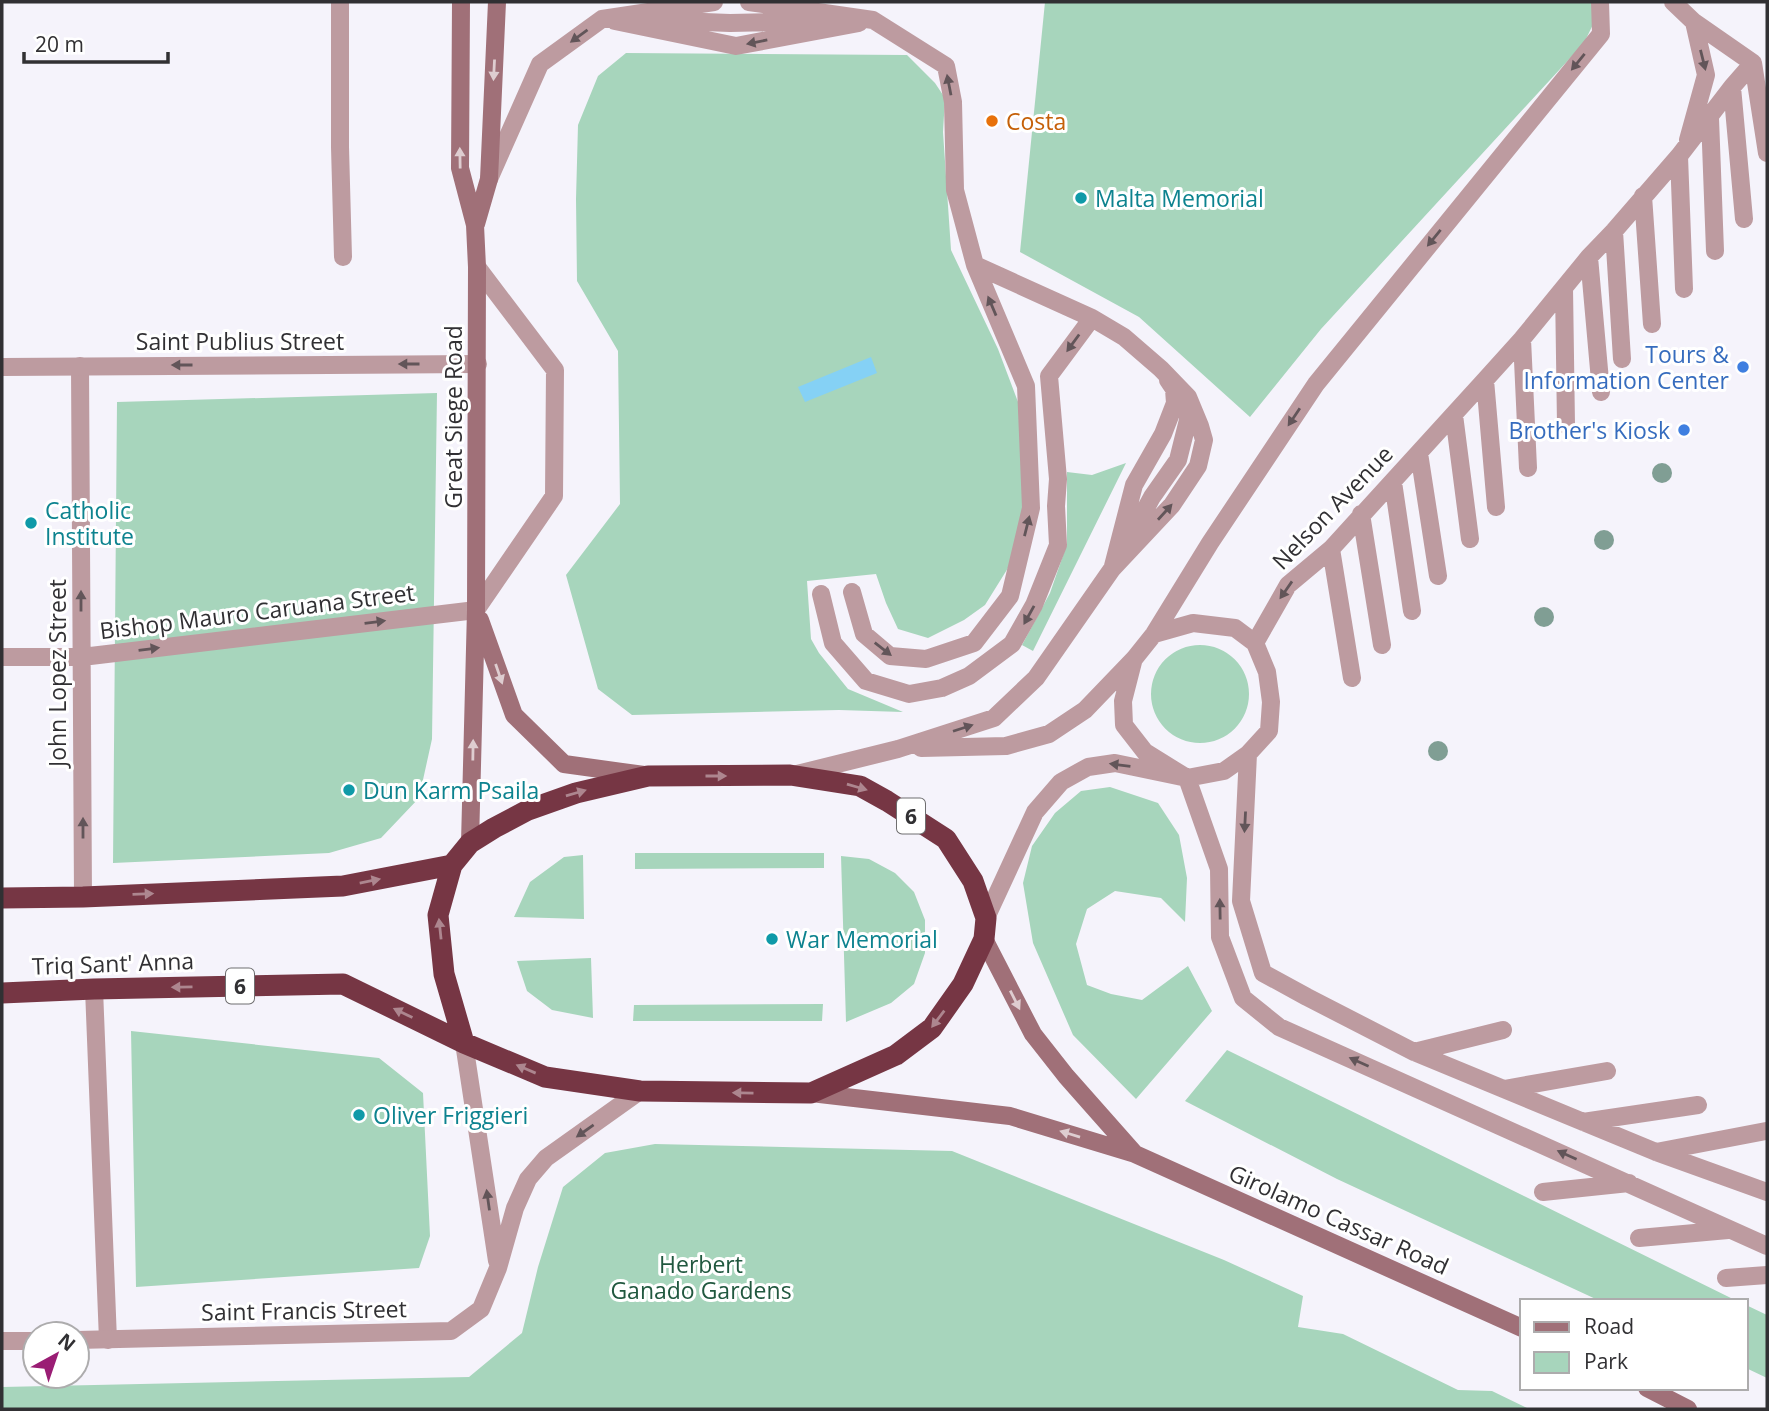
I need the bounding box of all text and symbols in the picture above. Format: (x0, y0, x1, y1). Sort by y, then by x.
scale bar (24, 21, 168, 65)
one-way arrow (570, 29, 588, 43)
text: 20 m (35, 30, 84, 58)
one-way arrow (746, 37, 768, 48)
one-way arrow (1698, 50, 1709, 72)
one-way arrow (1570, 52, 1585, 70)
one-way arrow (488, 59, 499, 81)
one-way arrow (944, 74, 955, 96)
place label: Costa (1006, 105, 1066, 137)
marker: Costa (984, 113, 1000, 129)
one-way arrow (454, 147, 466, 169)
place label: Malta Memorial (1095, 182, 1264, 214)
marker: Malta Memorial (1073, 190, 1089, 206)
one-way arrow (1427, 229, 1442, 247)
one-way arrow (986, 296, 998, 316)
street label: Saint Publius Street (136, 325, 344, 357)
street label: Great Siege Road (437, 325, 469, 509)
one-way arrow (1066, 334, 1080, 352)
place label: Tours & Information Center (1523, 338, 1730, 396)
one-way arrow (398, 358, 420, 370)
one-way arrow (171, 359, 193, 371)
marker: Tours & Information Center (1735, 359, 1751, 375)
one-way arrow (1287, 408, 1301, 426)
place label: Brother's Kiosk (1509, 414, 1670, 446)
marker: Brother's Kiosk (1676, 422, 1692, 438)
street label: Nelson Avenue (1265, 438, 1399, 576)
place label: Catholic Institute (45, 494, 134, 552)
one-way arrow (1157, 503, 1173, 521)
marker: Catholic Institute (23, 515, 39, 531)
one-way arrow (1021, 515, 1032, 537)
street label: Bishop Mauro Caruana Street (98, 576, 416, 646)
street label: John Lopez Street (41, 579, 73, 769)
one-way arrow (1279, 581, 1293, 599)
one-way arrow (75, 590, 87, 612)
one-way arrow (1023, 605, 1035, 625)
one-way arrow (364, 616, 386, 627)
one-way arrow (873, 642, 891, 657)
one-way arrow (138, 643, 160, 654)
one-way arrow (494, 664, 505, 685)
one-way arrow (953, 722, 974, 733)
one-way arrow (467, 739, 479, 761)
one-way arrow (1109, 760, 1131, 771)
one-way arrow (706, 770, 728, 782)
place label: Dun Karm Psaila (363, 774, 539, 806)
marker: Dun Karm Psaila (341, 782, 357, 798)
one-way arrow (846, 783, 867, 793)
one-way arrow (566, 788, 587, 798)
road number: 6 (897, 798, 925, 834)
one-way arrow (1240, 811, 1251, 833)
one-way arrow (77, 817, 88, 839)
one-way arrow (359, 875, 381, 886)
one-way arrow (133, 889, 155, 900)
one-way arrow (1214, 897, 1225, 919)
one-way arrow (434, 918, 445, 940)
place label: War Memorial (786, 923, 938, 955)
marker: War Memorial (764, 931, 780, 947)
street label: Triq Sant' Anna (31, 944, 195, 982)
road number: 6 (226, 968, 254, 1004)
one-way arrow (171, 981, 193, 993)
one-way arrow (1010, 990, 1021, 1010)
one-way arrow (393, 1008, 413, 1019)
one-way arrow (931, 1010, 945, 1028)
one-way arrow (1349, 1056, 1369, 1068)
one-way arrow (515, 1064, 536, 1075)
one-way arrow (732, 1087, 754, 1098)
place label: Oliver Friggieri (373, 1099, 528, 1131)
marker: Oliver Friggieri (351, 1107, 367, 1123)
one-way arrow (576, 1124, 594, 1138)
one-way arrow (1059, 1129, 1080, 1139)
one-way arrow (1557, 1149, 1577, 1161)
street label: Girolamo Cassar Road (1224, 1156, 1454, 1282)
one-way arrow (482, 1189, 493, 1211)
park label: Herbert Ganado Gardens (610, 1248, 792, 1306)
street label: Saint Francis Street (201, 1292, 407, 1328)
legend (1520, 1299, 1748, 1390)
text: Road (1584, 1312, 1634, 1340)
north arrow (21, 1320, 91, 1390)
text: N (53, 1327, 81, 1357)
text: Park (1584, 1347, 1628, 1375)

